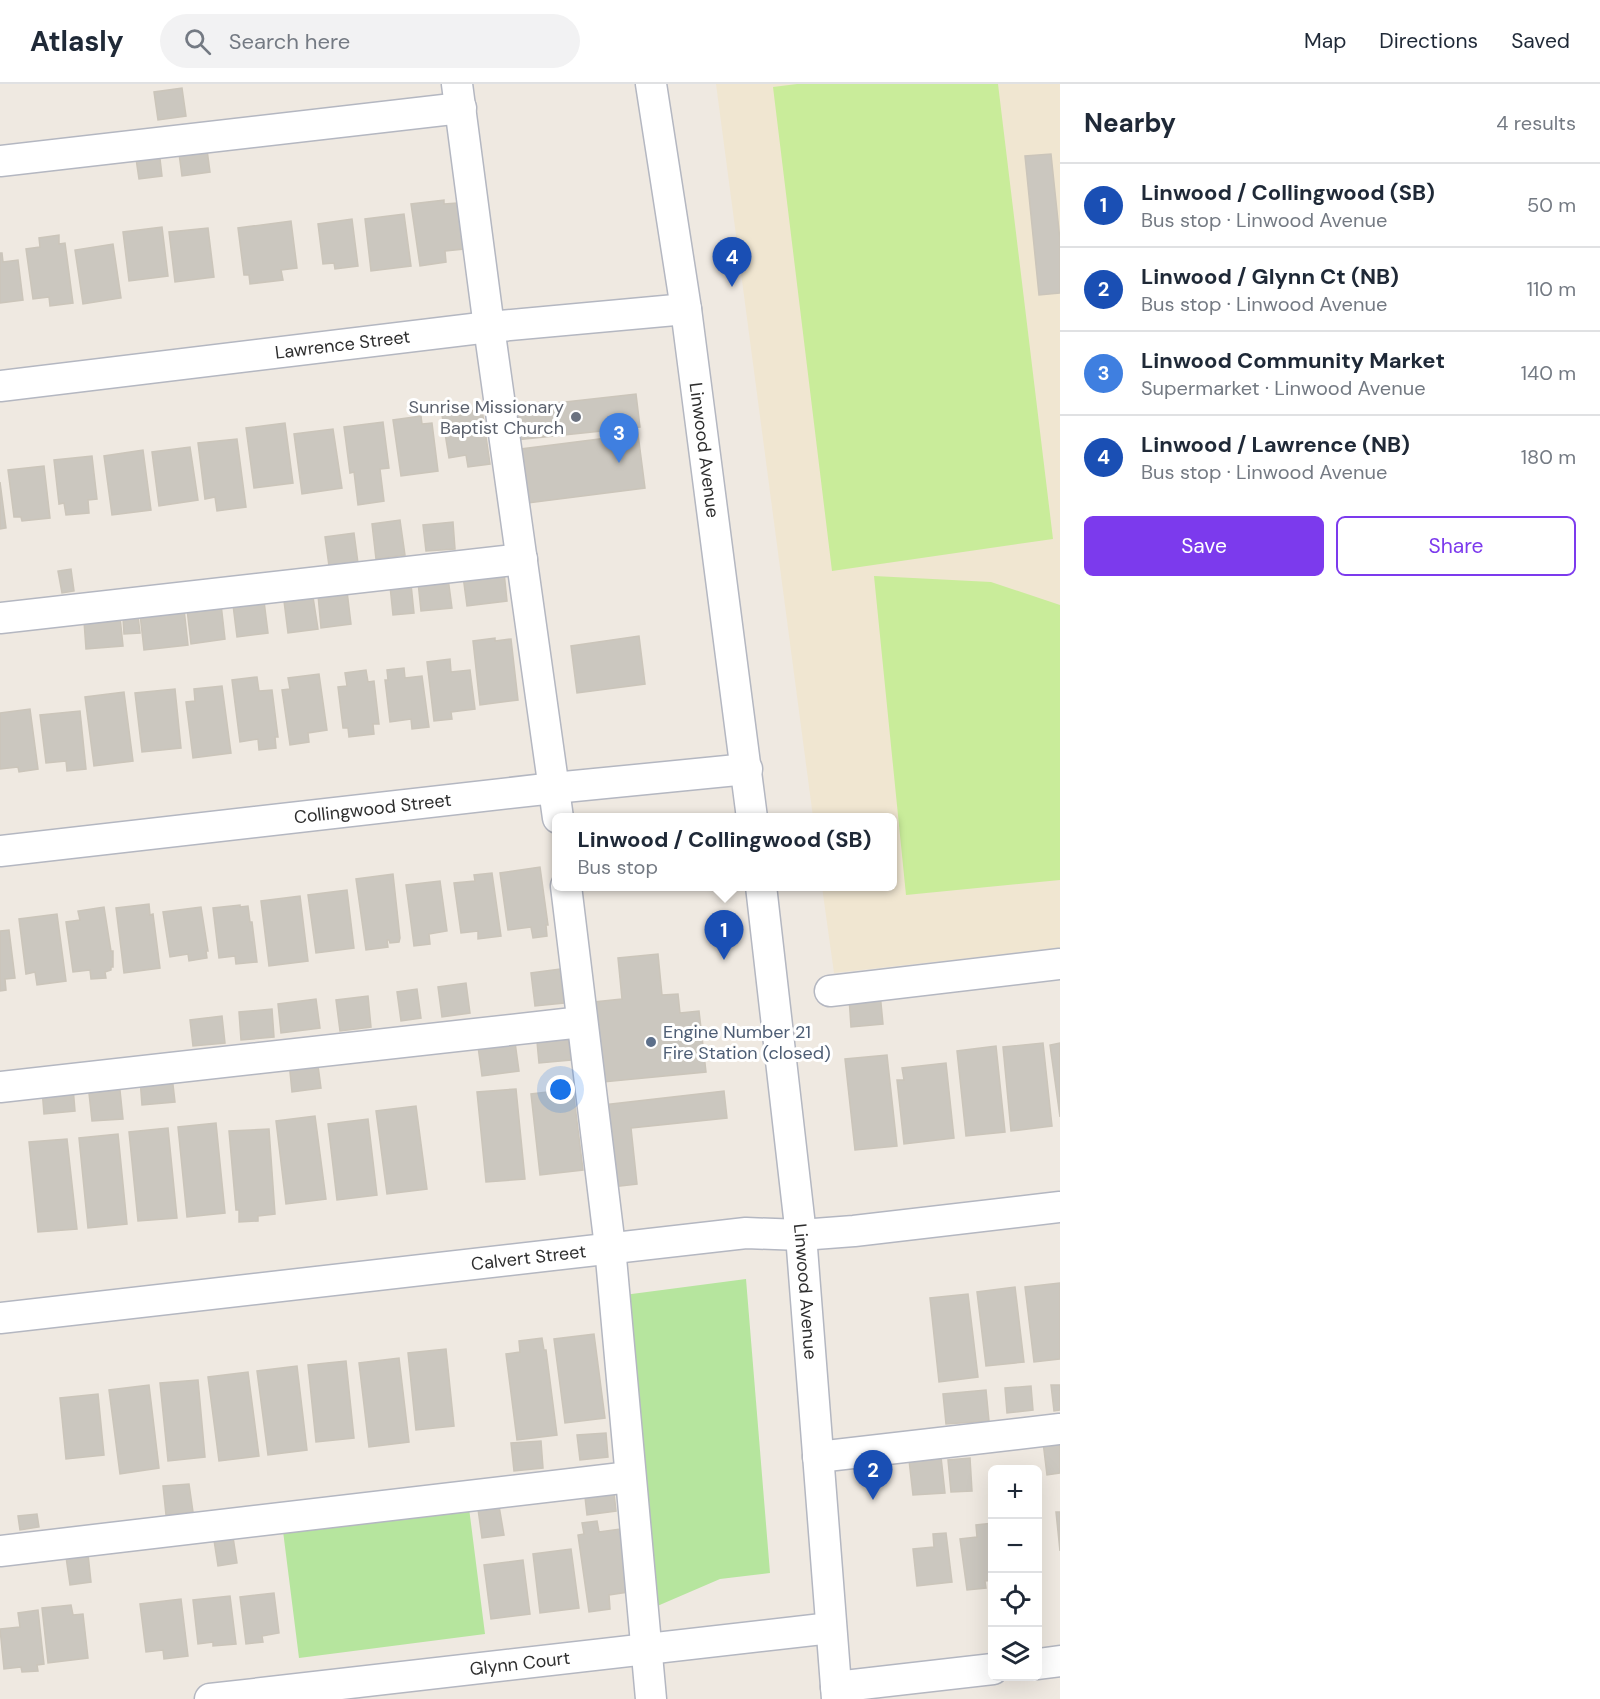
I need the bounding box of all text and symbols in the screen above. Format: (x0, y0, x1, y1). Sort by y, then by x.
search box (160, 14, 580, 68)
text: Atlasly (30, 23, 124, 60)
icon: search (181, 25, 214, 58)
text: Search here (229, 27, 350, 56)
text: Map (1304, 27, 1346, 55)
text: Directions (1379, 27, 1478, 55)
text: Saved (1511, 27, 1570, 55)
text: Nearby (1084, 106, 1176, 140)
text: 4 results (1496, 110, 1576, 136)
text: Linwood / Collingwood (SB) (1141, 178, 1435, 207)
text: 1 (1100, 192, 1107, 218)
text: 50 m (1527, 192, 1576, 218)
text: Bus stop · Linwood Avenue (1141, 207, 1387, 233)
pin: 4 (712, 238, 752, 287)
text: Linwood / Glynn Ct (NB) (1141, 262, 1399, 291)
text: 2 (1098, 276, 1109, 302)
text: 110 m (1527, 276, 1576, 302)
text: Bus stop · Linwood Avenue (1141, 291, 1387, 317)
street label: Lawrence Street (273, 325, 412, 365)
text: Linwood Community Market (1141, 346, 1445, 375)
text: 3 (1097, 360, 1110, 386)
text: 140 m (1521, 360, 1576, 386)
text: Supermarket · Linwood Avenue (1141, 375, 1426, 401)
street label: Linwood Avenue (684, 381, 725, 519)
place label: Sunrise Missionary Baptist Church (409, 395, 564, 440)
marker: Sunrise Missionary Baptist Church (569, 410, 583, 424)
pin: 3 (600, 414, 638, 463)
text: Linwood / Lawrence (NB) (1141, 430, 1410, 459)
text: 4 (1097, 444, 1110, 470)
text: 180 m (1521, 444, 1576, 470)
text: Bus stop · Linwood Avenue (1141, 459, 1387, 485)
button: Save (1084, 516, 1324, 576)
button: Share (1336, 516, 1576, 576)
street label: Collingwood Street (293, 788, 453, 829)
popup (552, 813, 897, 891)
text: Linwood / Collingwood (SB) (578, 825, 871, 854)
text: Bus stop (578, 854, 658, 880)
pin: 1 (704, 910, 744, 960)
place label: Engine Number 21 Fire Station (closed) (663, 1020, 831, 1065)
marker: Engine Number 21 Fire Station (closed) (644, 1035, 658, 1049)
your location (546, 1075, 575, 1104)
street label: Linwood Avenue (788, 1222, 823, 1360)
street label: Calvert Street (470, 1239, 587, 1276)
pin: 2 (854, 1450, 892, 1500)
map controls (988, 1465, 1042, 1681)
button: + (988, 1465, 1042, 1519)
button: − (988, 1519, 1042, 1573)
button: locate (988, 1573, 1042, 1627)
button: layers (988, 1627, 1042, 1681)
street label: Glynn Court (469, 1646, 571, 1681)

